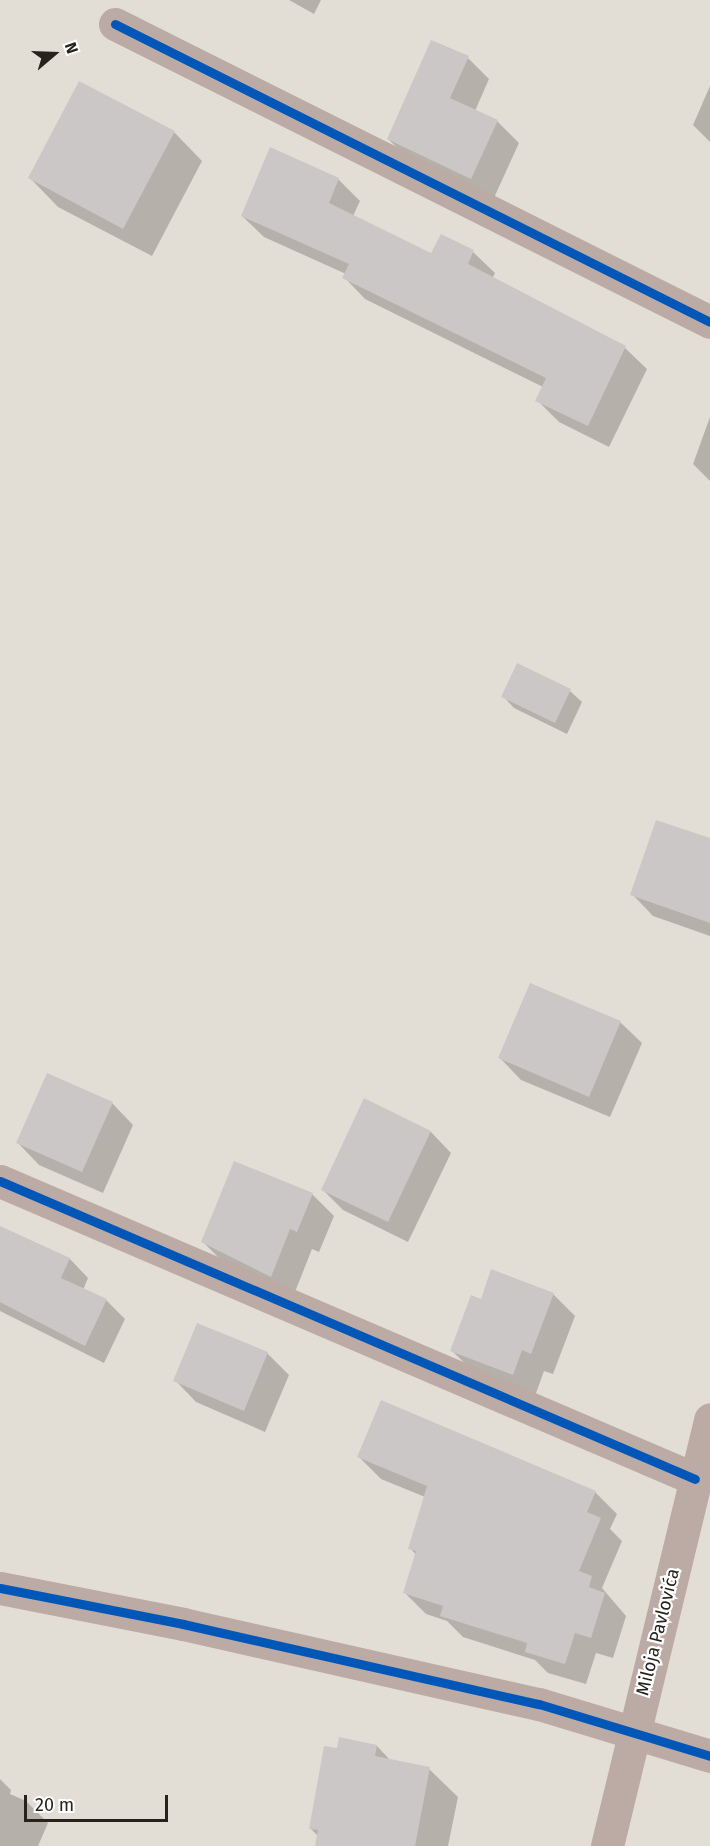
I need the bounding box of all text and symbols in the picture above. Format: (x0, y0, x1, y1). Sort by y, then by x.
north arrow (24, 24, 84, 84)
text: N (61, 40, 82, 56)
street label: Miloja Pavlovića (632, 1566, 684, 1698)
scale bar (27, 1783, 171, 1821)
text: 20 m (35, 1794, 74, 1816)

